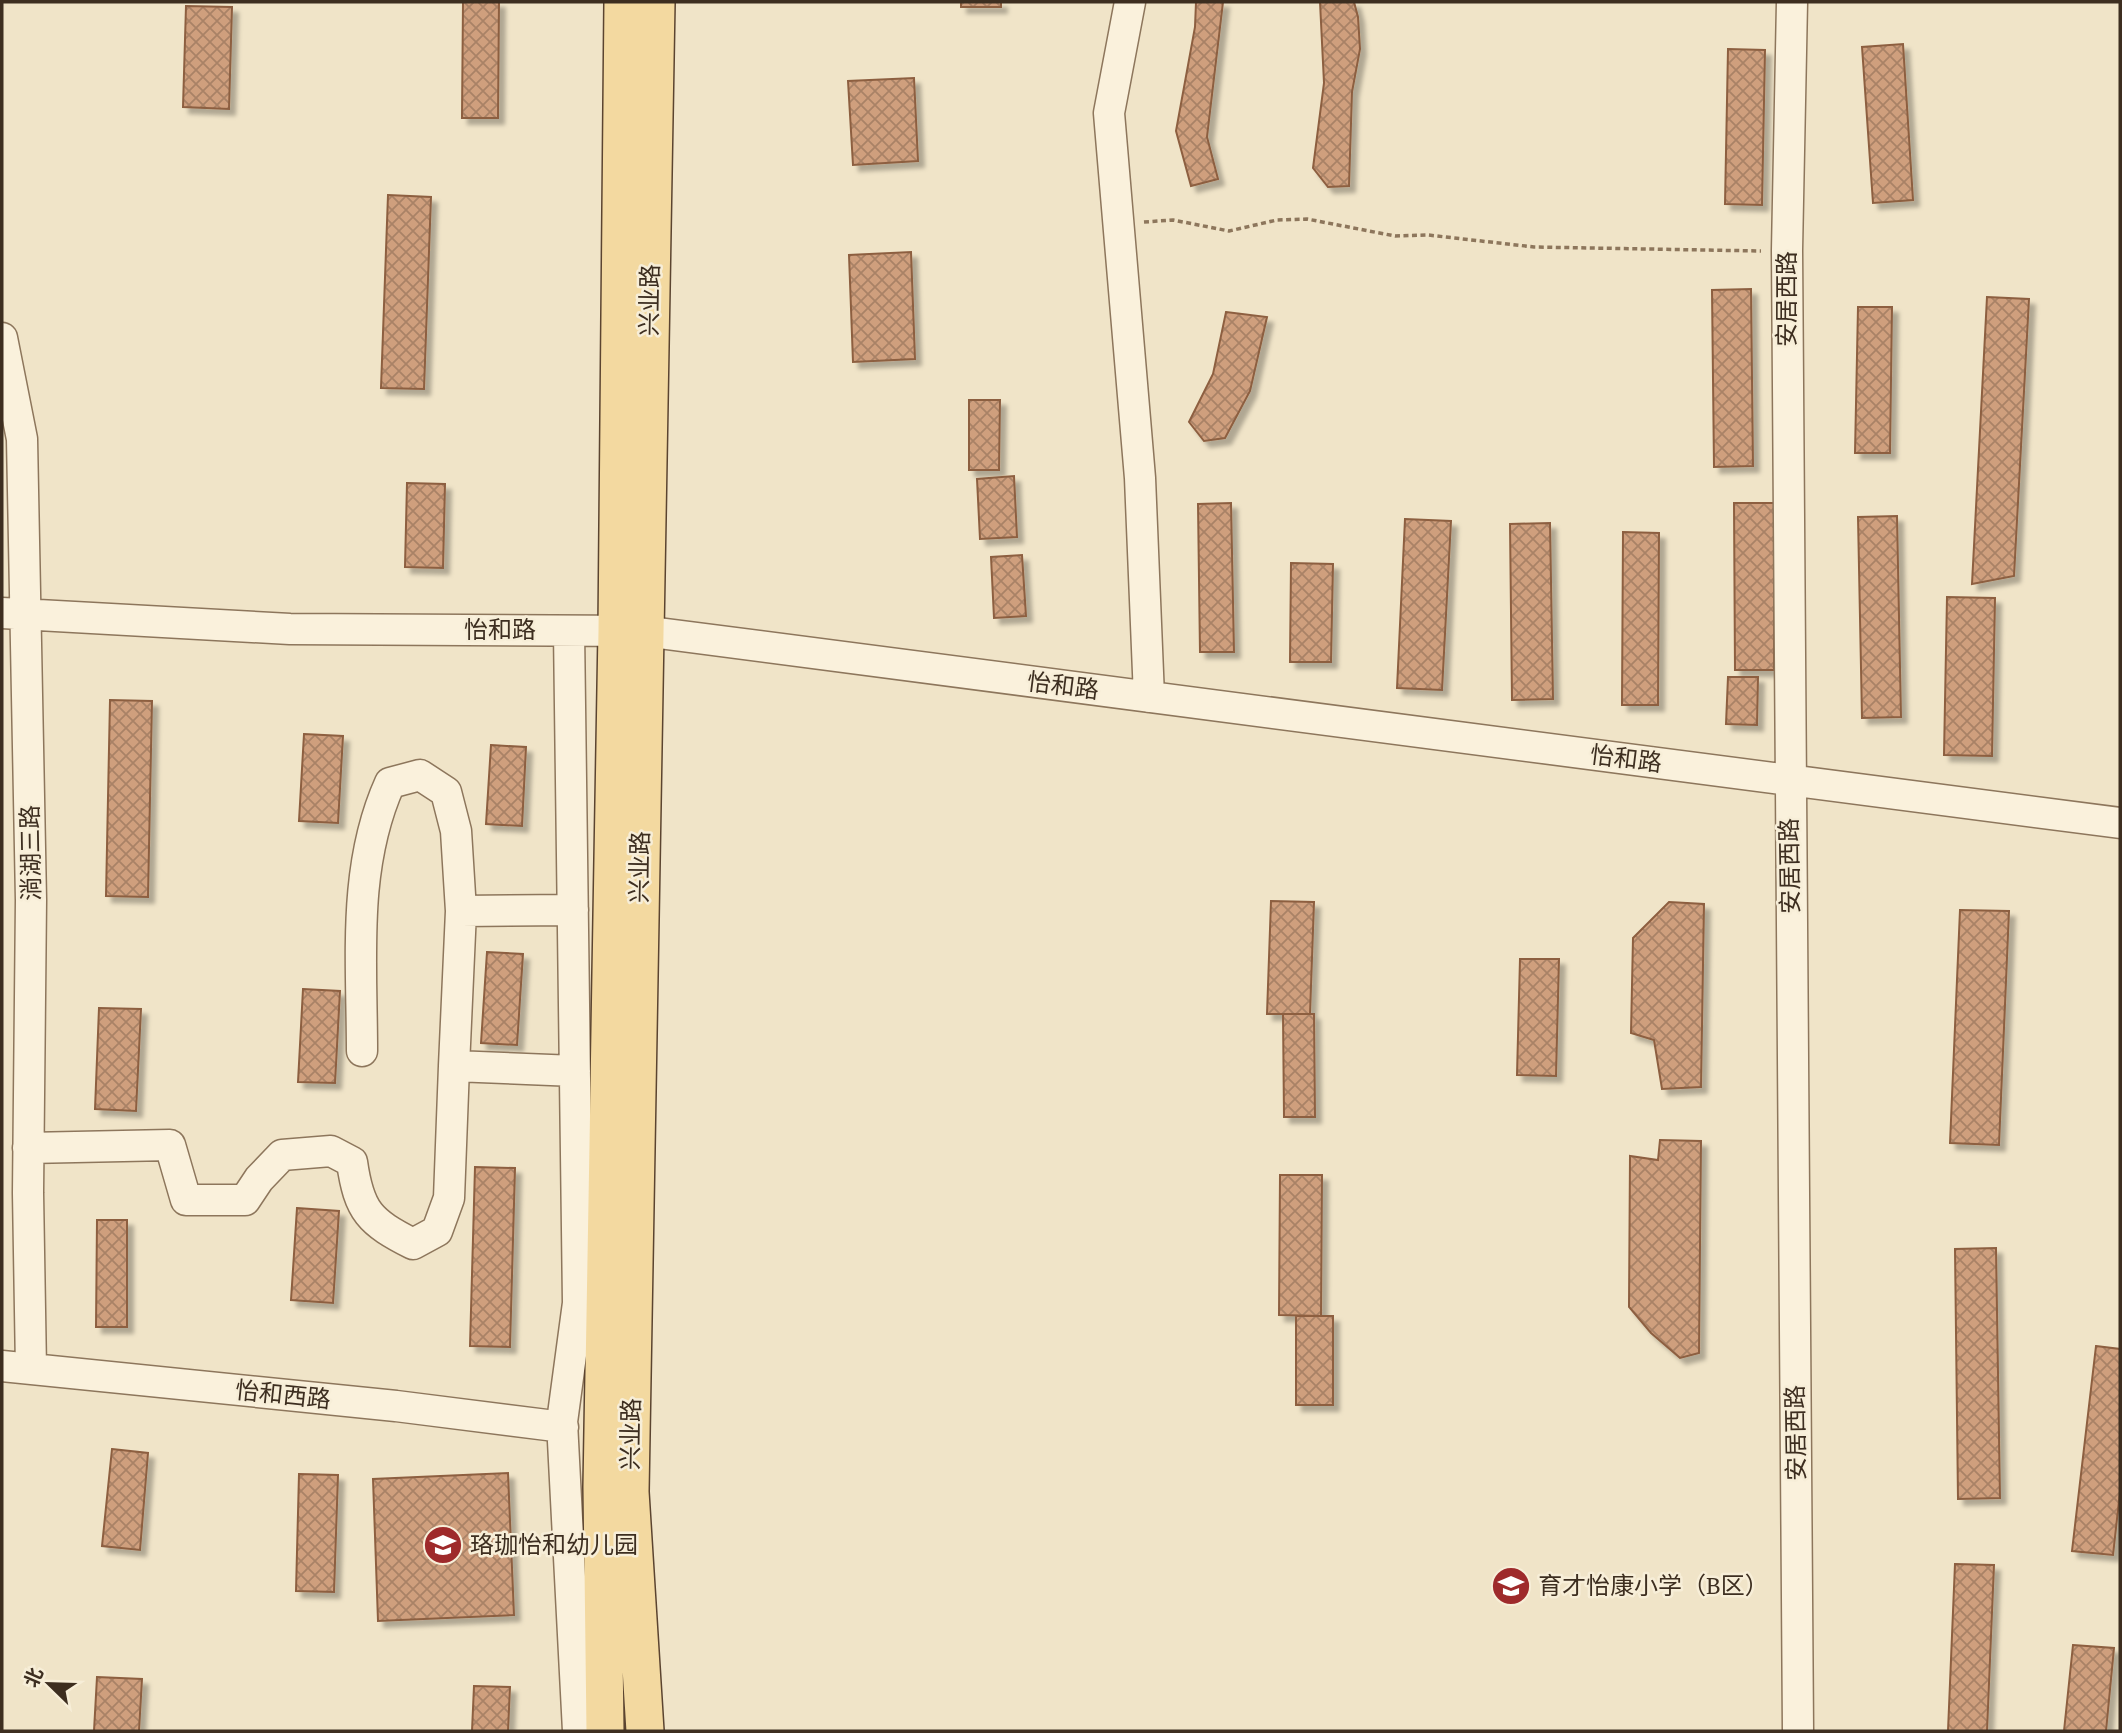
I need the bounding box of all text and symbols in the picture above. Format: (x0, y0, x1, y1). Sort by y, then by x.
street label: 安居西路 (1770, 251, 1802, 347)
street label: 兴业路 (632, 264, 666, 336)
street label: 怡和路 (464, 613, 536, 645)
street label: 怡和路 (1025, 665, 1101, 705)
street label: 怡和路 (1588, 738, 1664, 778)
street label: 淌湖三路 (13, 805, 47, 901)
street label: 安居西路 (1772, 818, 1806, 914)
street label: 兴业路 (622, 831, 656, 903)
street label: 怡和西路 (234, 1373, 333, 1415)
street label: 安居西路 (1778, 1385, 1812, 1481)
street label: 兴业路 (613, 1398, 647, 1470)
school or university icon: 珞珈怡和幼儿园 (422, 1524, 464, 1566)
place label: 珞珈怡和幼儿园 (470, 1528, 638, 1560)
school or university icon: 育才怡康小学（B区） (1490, 1565, 1532, 1607)
place label: 育才怡康小学（B区） (1538, 1569, 1769, 1601)
north arrow (14, 1649, 84, 1719)
text: 北 (18, 1664, 48, 1691)

